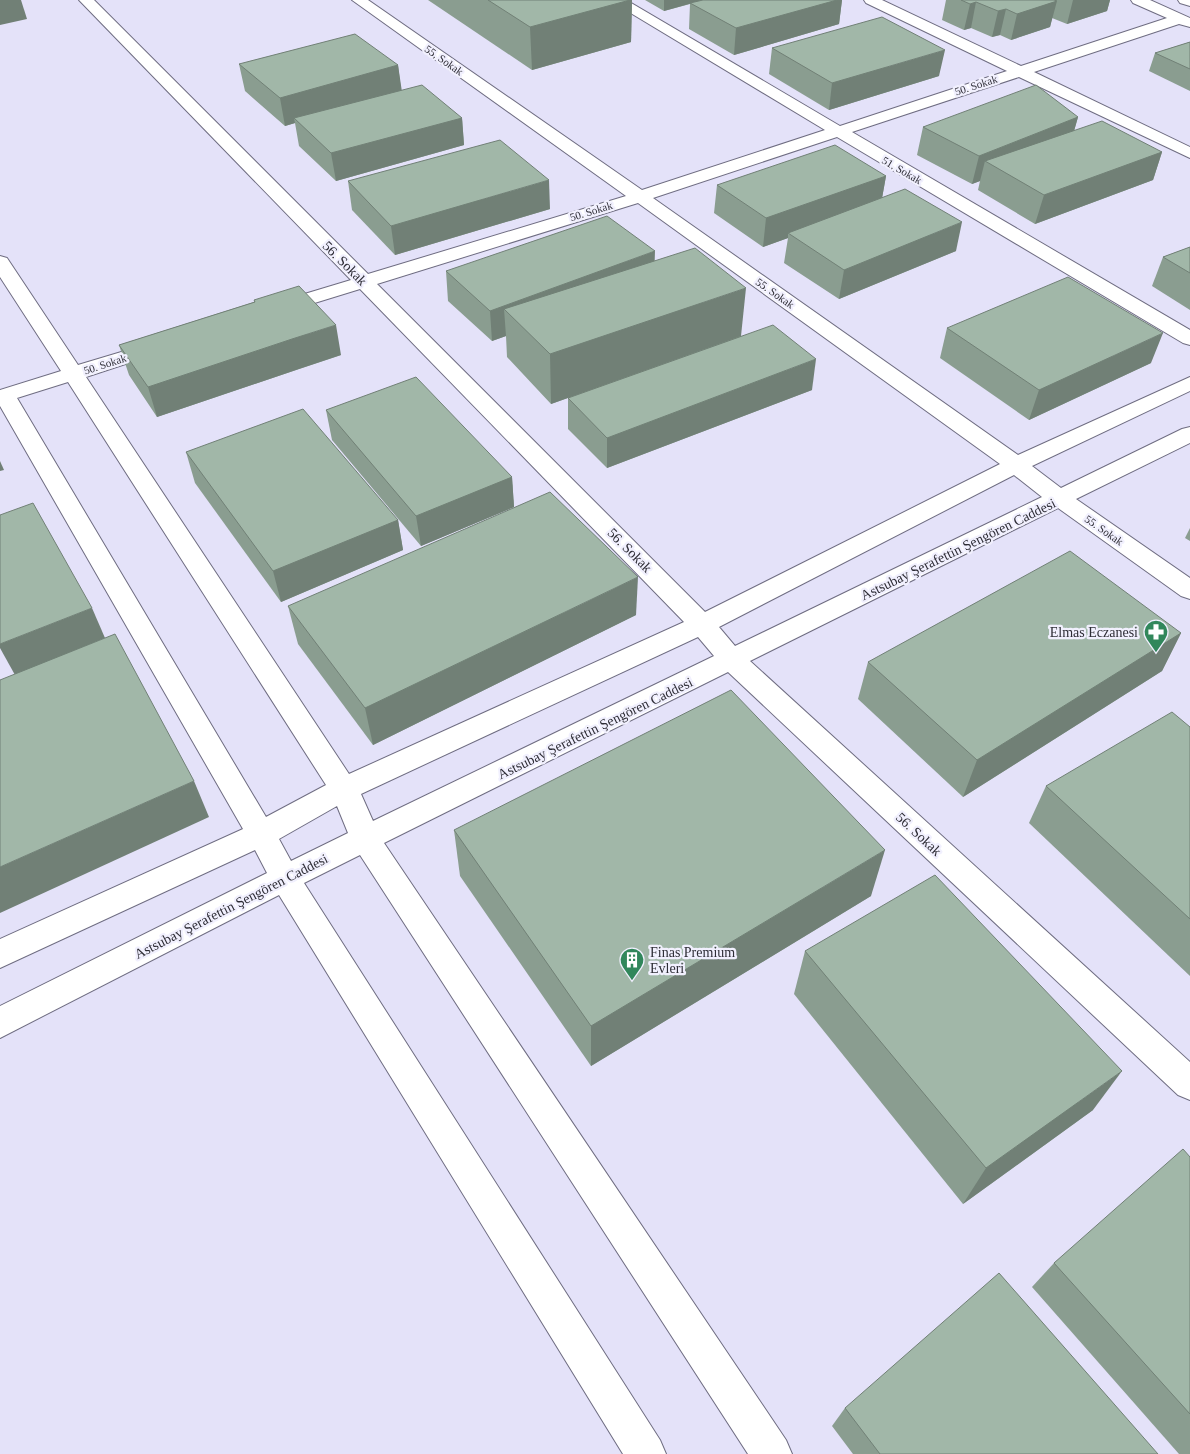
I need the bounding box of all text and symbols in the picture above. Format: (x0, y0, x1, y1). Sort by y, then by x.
street label: 55. Sokak (423, 42, 466, 78)
street label: 50. Sokak (953, 72, 999, 98)
street label: 51. Sokak (880, 154, 924, 186)
street label: 50. Sokak (568, 199, 614, 223)
street label: 56. Sokak (320, 238, 370, 288)
street label: 55. Sokak (754, 275, 797, 311)
street label: 50. Sokak (82, 351, 128, 377)
street label: Astsubay Şerafettin Şengören Caddesi (858, 496, 1058, 603)
street label: 55. Sokak (1083, 512, 1126, 548)
street label: 56. Sokak (605, 525, 655, 575)
pharmacy icon: Elmas Eczanesi (1143, 619, 1169, 653)
place label: Elmas Eczanesi (1050, 625, 1138, 640)
street label: Astsubay Şerafettin Şengören Caddesi (495, 675, 695, 782)
street label: 56. Sokak (893, 810, 944, 859)
street label: Astsubay Şerafettin Şengören Caddesi (132, 851, 331, 962)
place label: Finas Premium Evleri (650, 945, 735, 976)
building icon: Finas Premium Evleri (619, 947, 645, 981)

